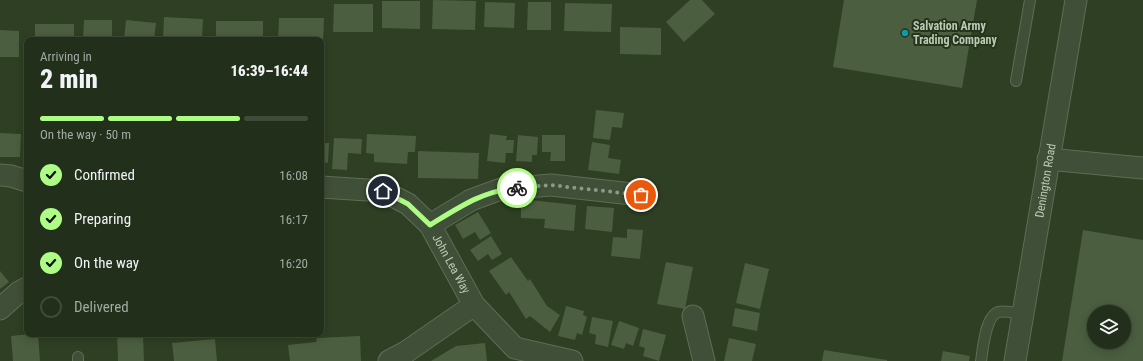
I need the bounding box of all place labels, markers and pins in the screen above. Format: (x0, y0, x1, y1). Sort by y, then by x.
place label: Salvation Army Trading Company (913, 19, 997, 47)
marker: Salvation Army Trading Company (900, 28, 910, 38)
pin (366, 174, 400, 208)
pin (624, 178, 658, 212)

